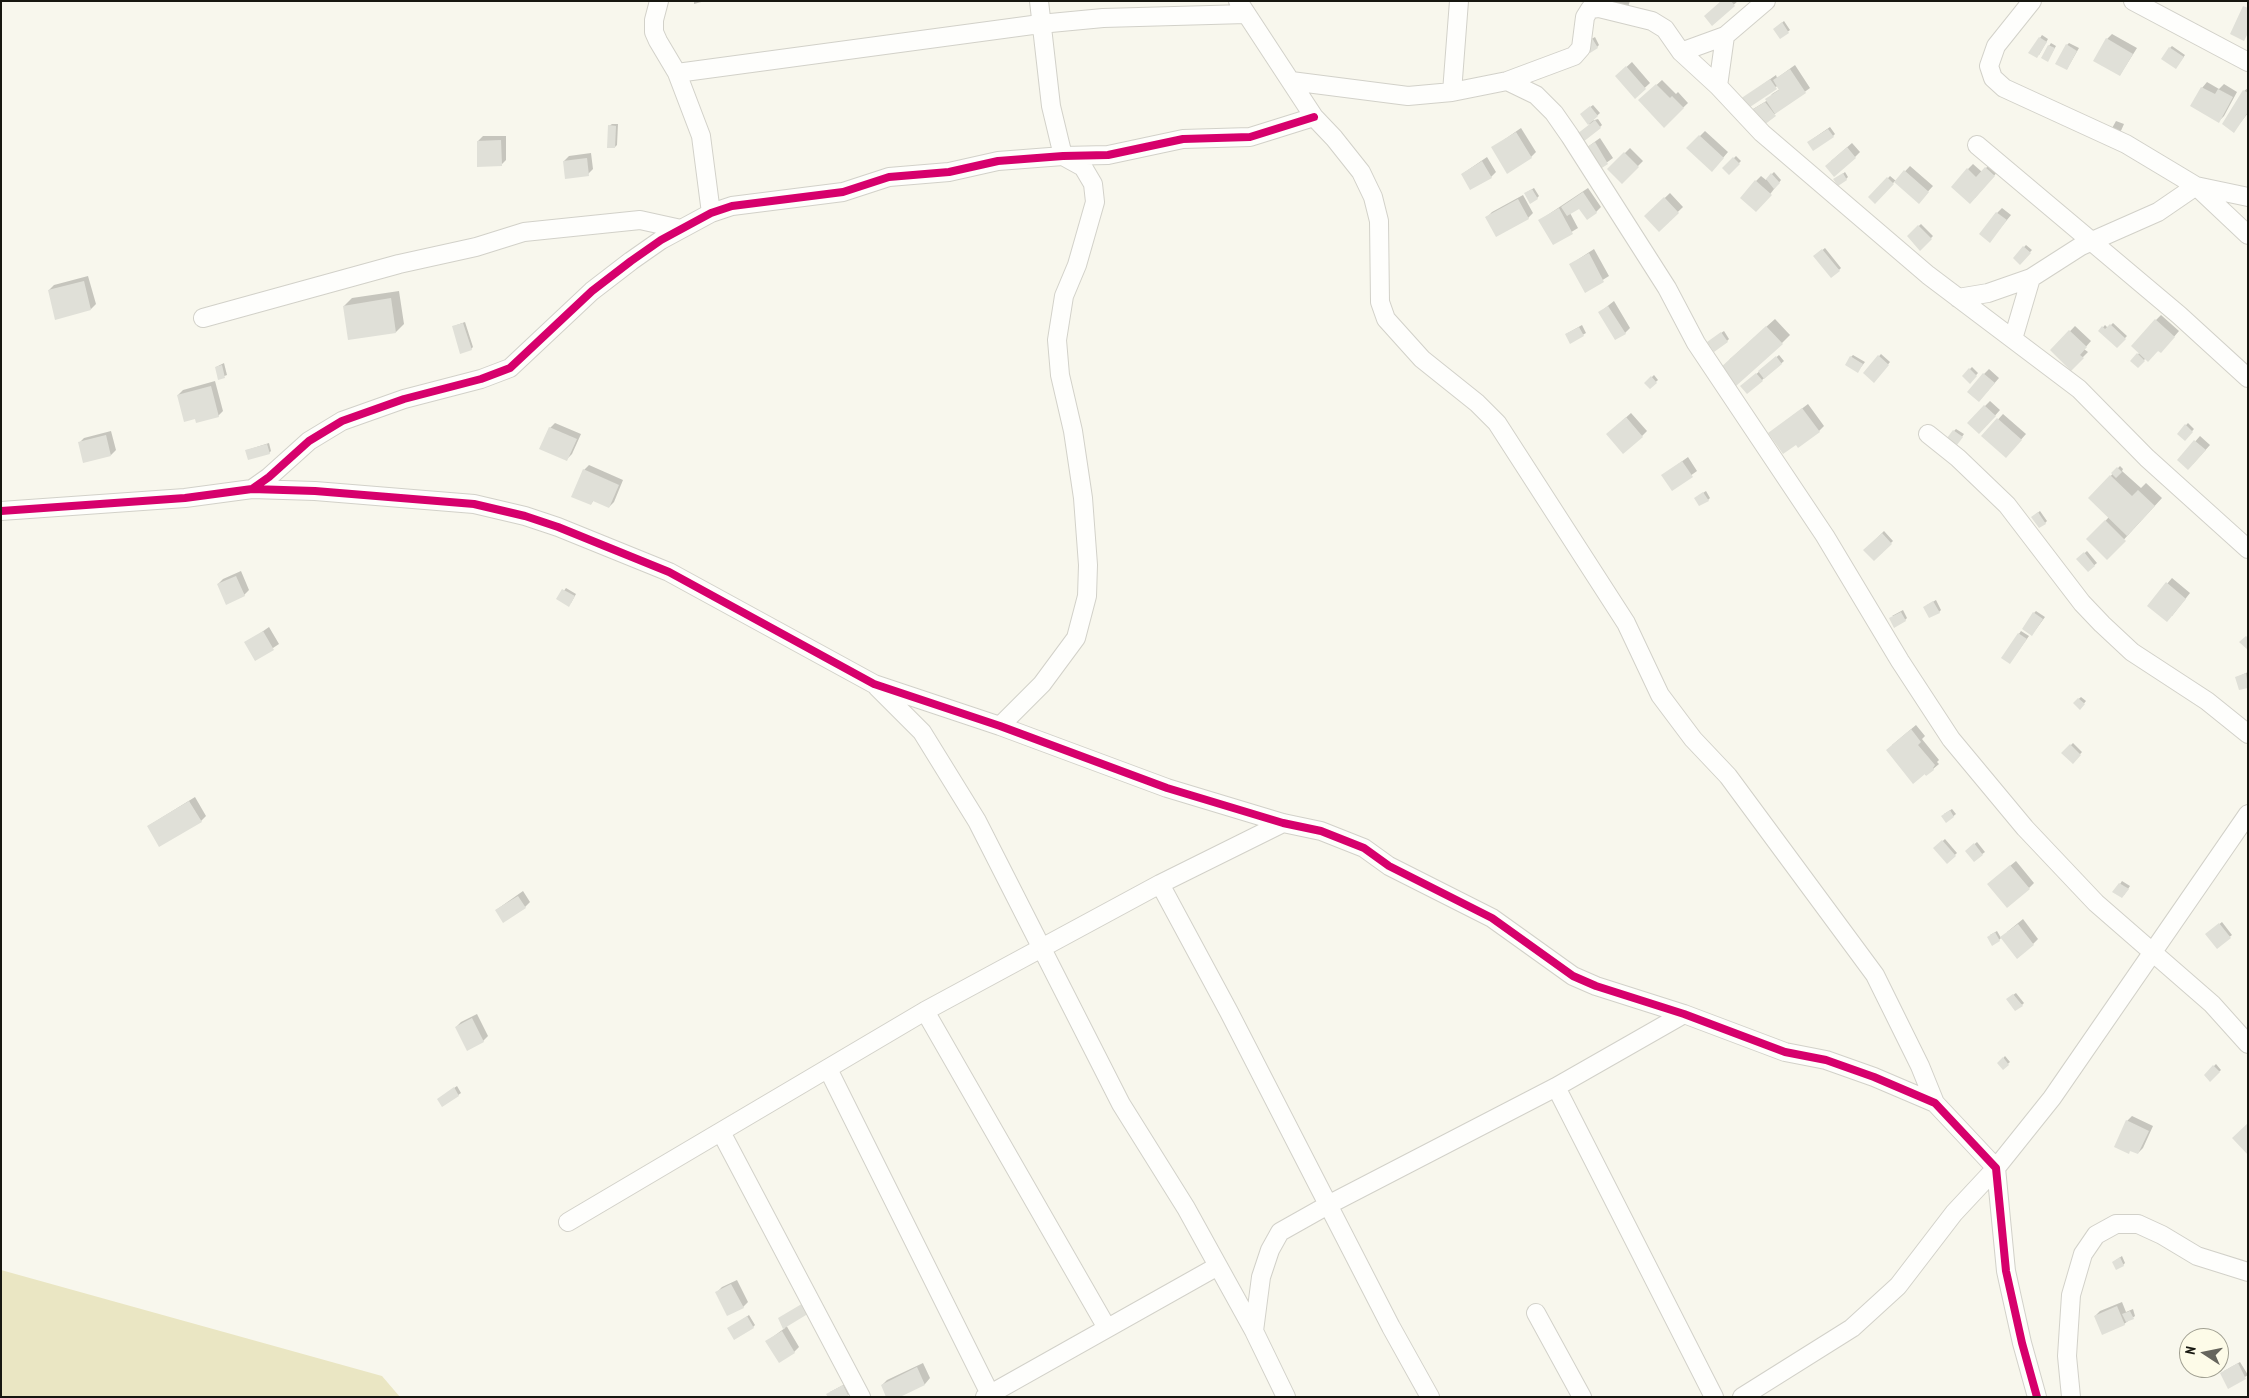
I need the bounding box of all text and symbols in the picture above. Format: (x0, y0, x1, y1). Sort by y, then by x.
north arrow (2179, 1328, 2229, 1378)
text: N (2181, 1345, 2200, 1356)

